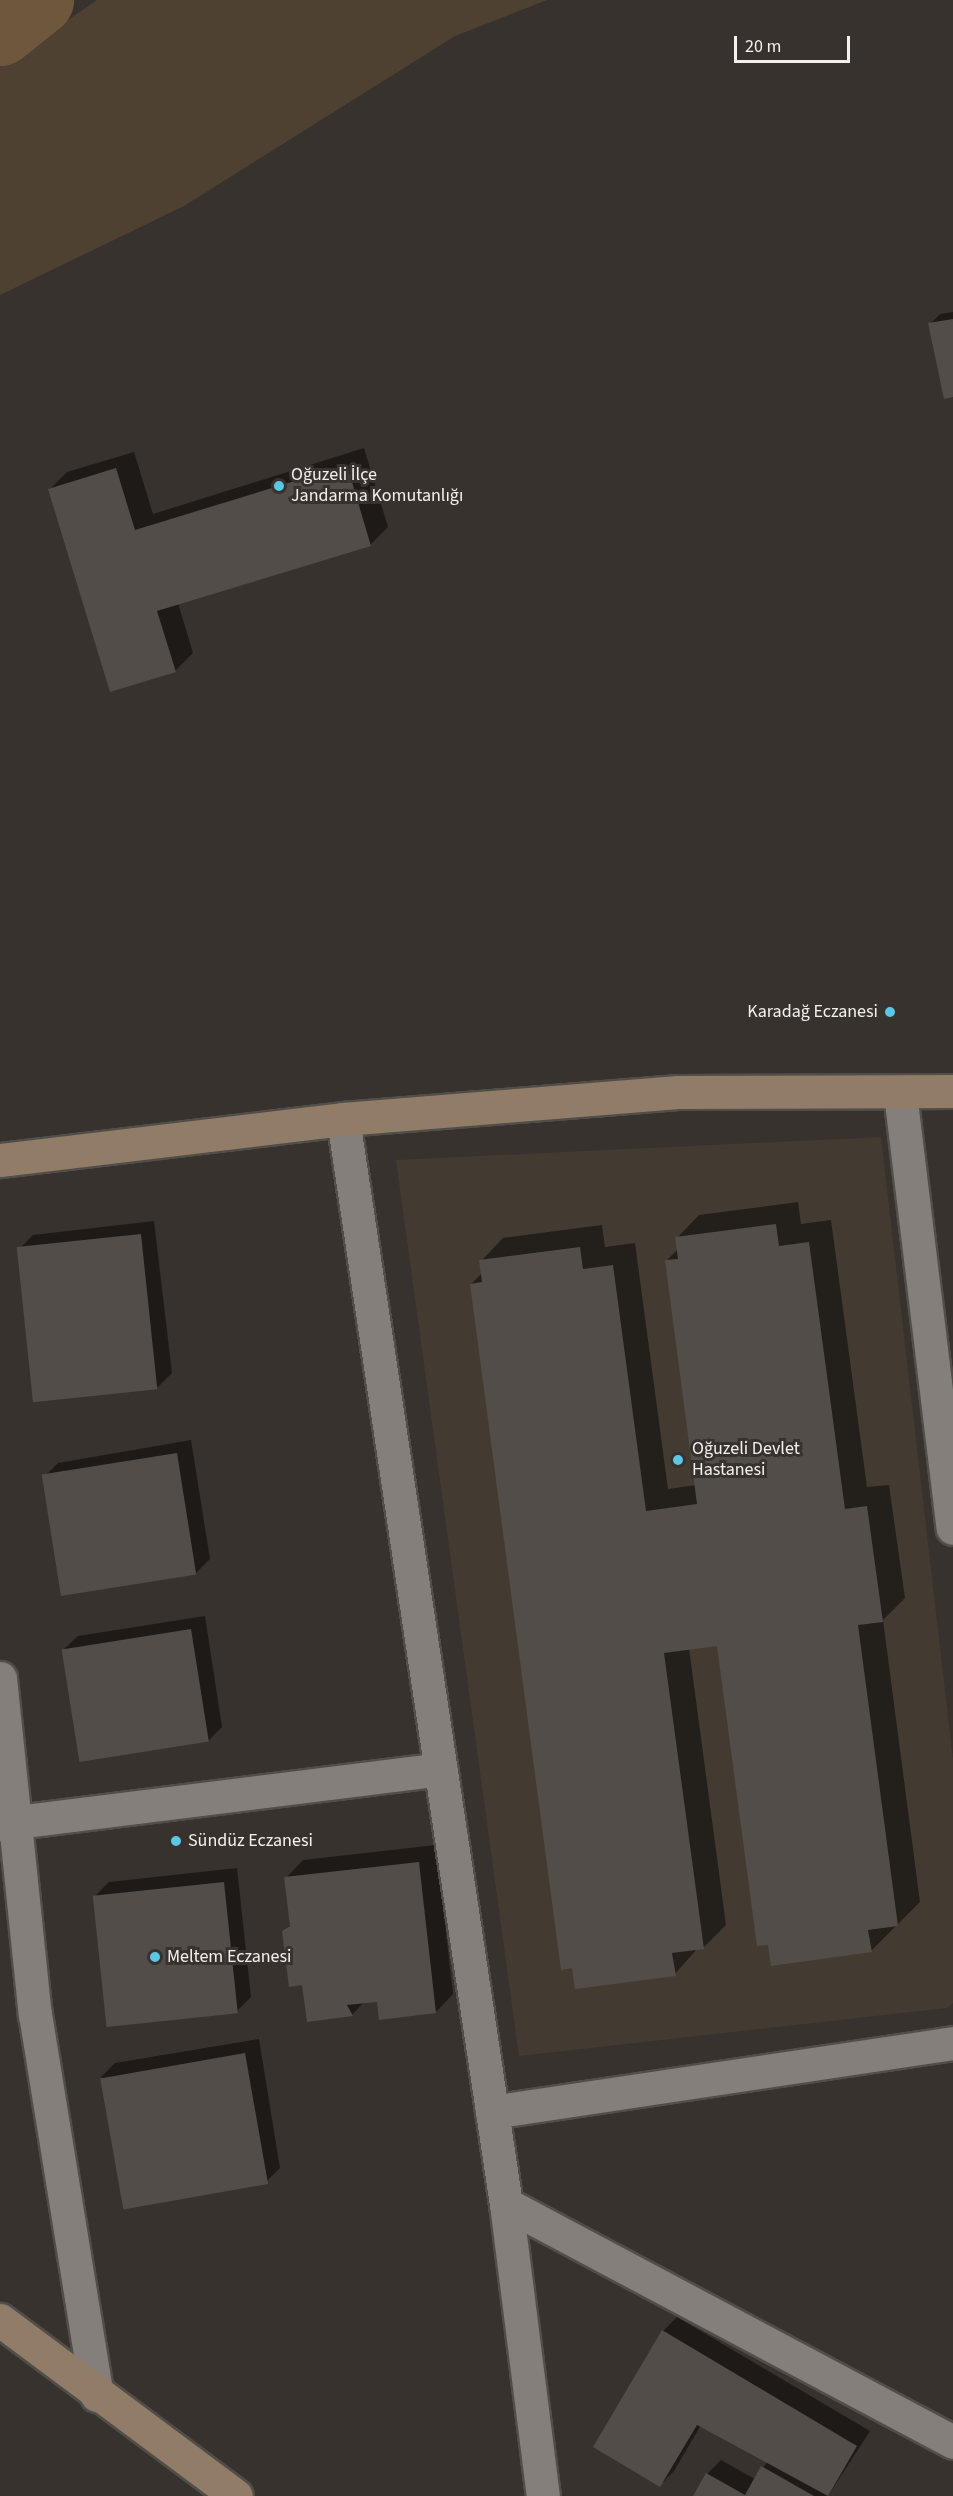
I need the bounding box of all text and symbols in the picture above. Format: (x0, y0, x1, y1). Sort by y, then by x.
scale bar (737, 24, 852, 62)
text: 20 m (745, 34, 781, 59)
place label: Oğuzeli İlçe Jandarma Komutanlığı (291, 465, 463, 508)
marker: Oğuzeli İlçe Jandarma Komutanlığı (272, 479, 286, 493)
place label: Karadağ Eczanesi (747, 1001, 878, 1023)
marker: Karadağ Eczanesi (883, 1005, 897, 1019)
place label: Oğuzeli Devlet Hastanesi (692, 1439, 800, 1482)
marker: Oğuzeli Devlet Hastanesi (669, 1451, 687, 1469)
place label: Sündüz Eczanesi (188, 1830, 313, 1852)
marker: Sündüz Eczanesi (169, 1834, 183, 1848)
place label: Meltem Eczanesi (167, 1946, 291, 1968)
marker: Meltem Eczanesi (148, 1950, 162, 1964)

